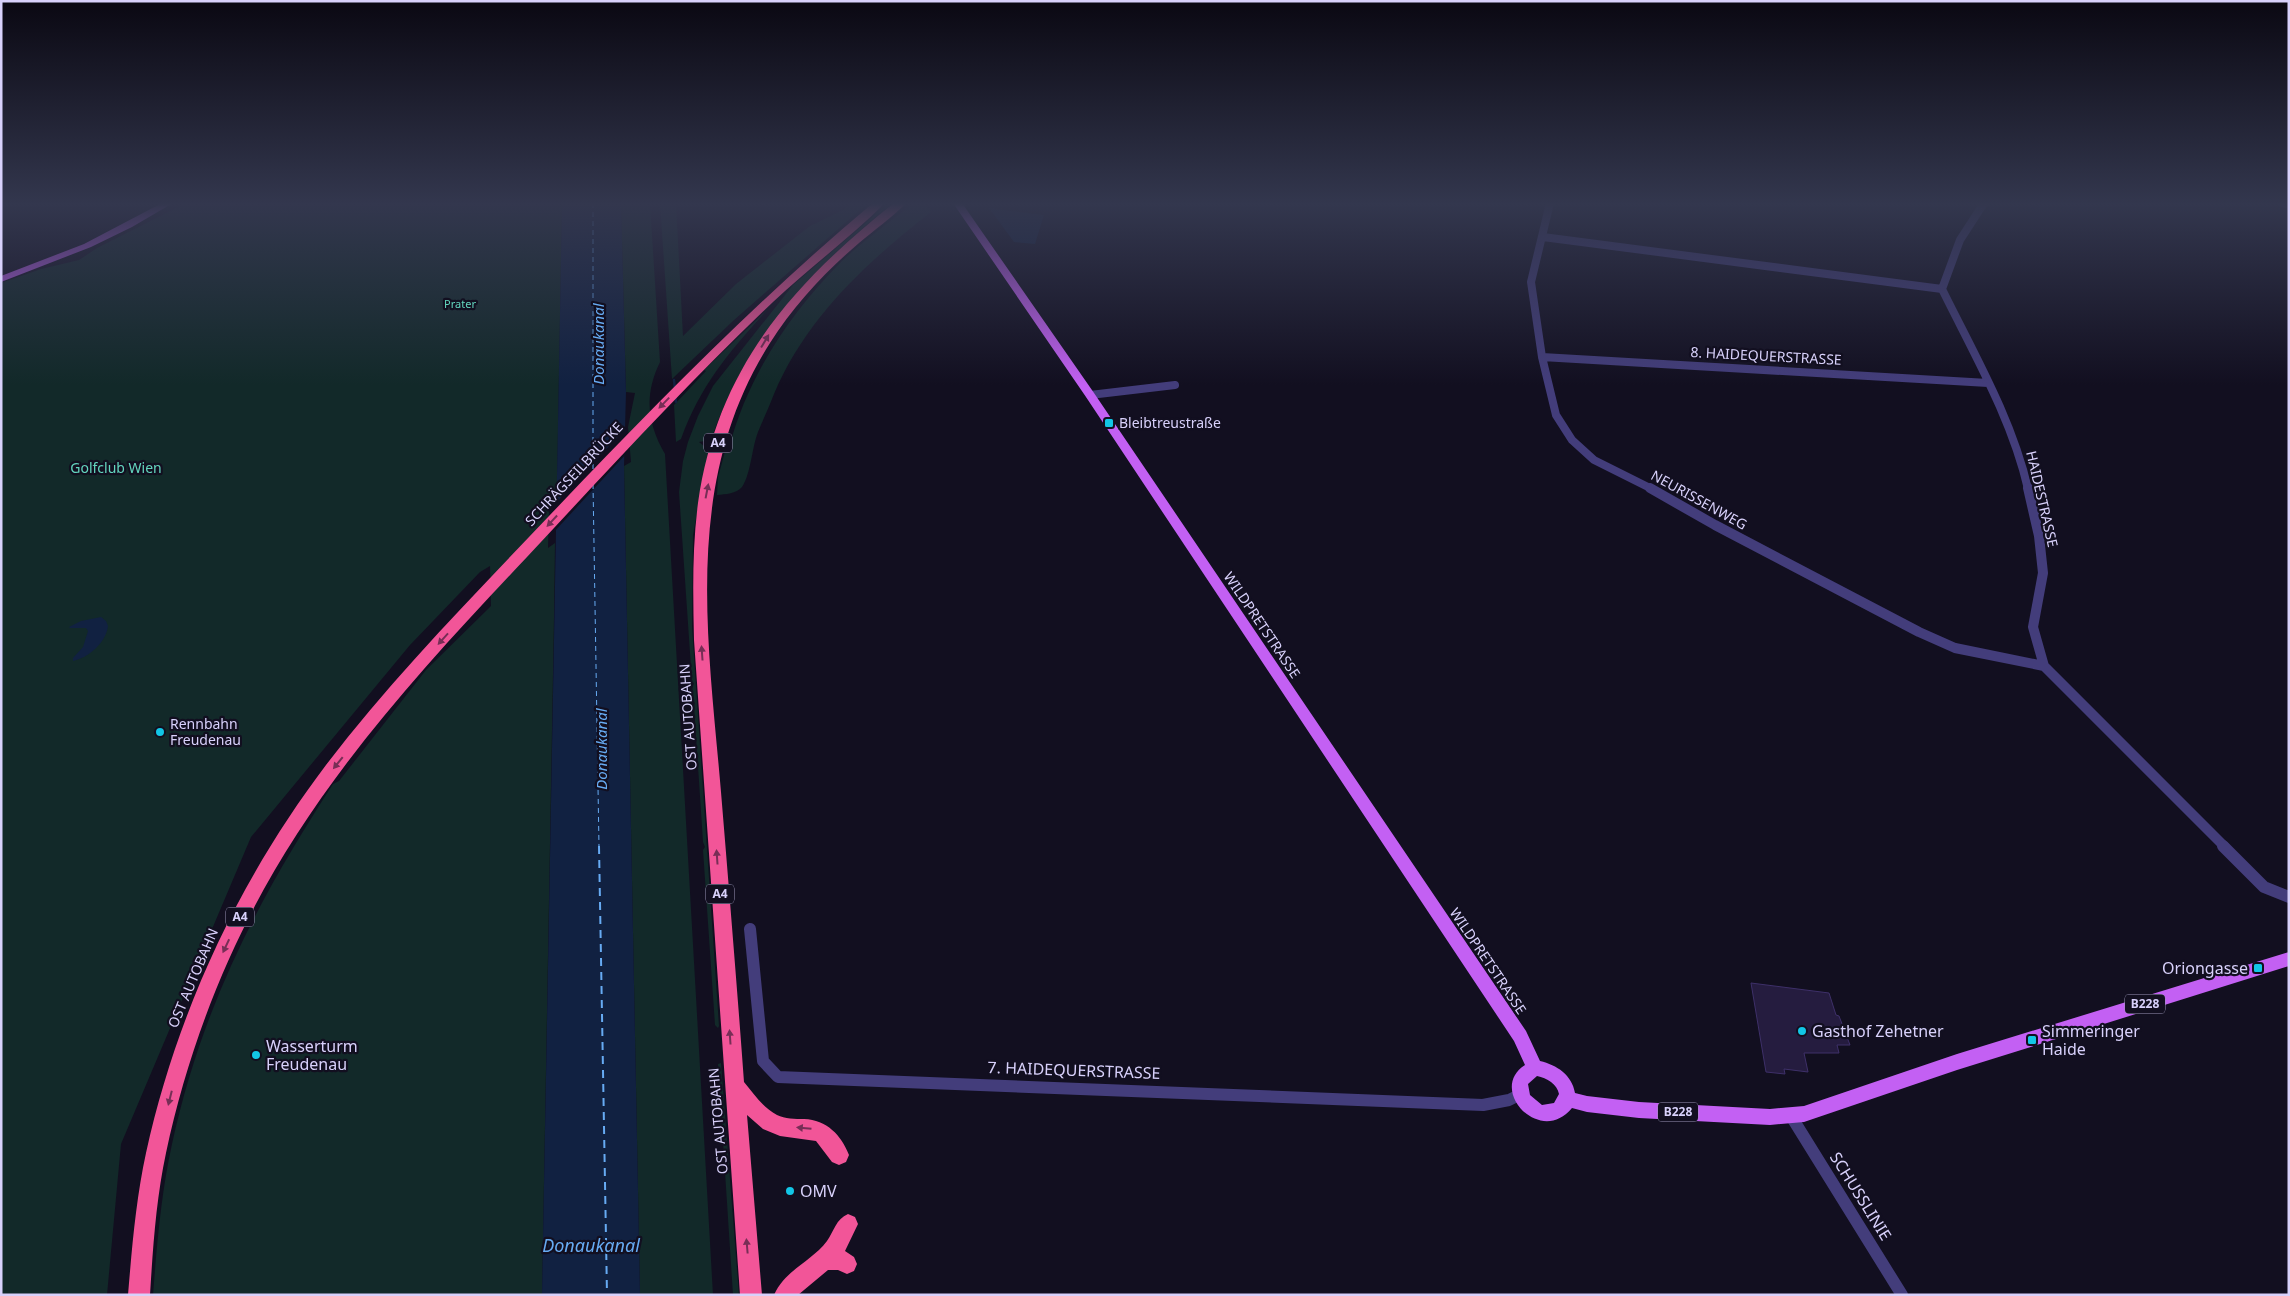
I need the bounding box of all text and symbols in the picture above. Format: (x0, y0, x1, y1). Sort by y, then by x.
park label: Prater (444, 296, 476, 311)
water label: Donaukanal (588, 302, 608, 385)
one-way arrow (761, 335, 770, 348)
street label: 8. HAIDEQUERSTRASSE (1690, 342, 1842, 369)
one-way arrow (658, 397, 670, 409)
place label: Bleibtreustraße (1119, 413, 1221, 432)
marker: Bleibtreustraße (1103, 417, 1115, 429)
street label: SCHRÄGSEILBRÜCKE (521, 418, 627, 530)
road number: A4 (704, 433, 732, 452)
street label: HAIDESTRASSE (2022, 449, 2063, 549)
park label: Golfclub Wien (70, 458, 162, 477)
street label: NEURISSENWEG (1648, 465, 1751, 534)
one-way arrow (703, 484, 711, 499)
one-way arrow (546, 515, 558, 527)
street label: WILDPRETSTRASSE (1220, 568, 1305, 682)
one-way arrow (437, 632, 448, 645)
one-way arrow (697, 645, 705, 661)
street label: OST AUTOBAHN (674, 663, 701, 771)
water label: Donaukanal (591, 707, 611, 790)
place label: Rennbahn Freudenau (170, 714, 241, 749)
marker: Rennbahn Freudenau (154, 726, 166, 738)
one-way arrow (332, 756, 343, 769)
one-way arrow (713, 849, 721, 865)
road number: A4 (706, 884, 734, 904)
street label: WILDPRETSTRASSE (1446, 904, 1531, 1018)
road number: A4 (226, 908, 254, 926)
street label: OST AUTOBAHN (163, 925, 222, 1031)
one-way arrow (221, 939, 229, 953)
place label: Oriongasse (2162, 957, 2248, 979)
marker: Oriongasse (2252, 962, 2264, 974)
road number: B228 (2125, 994, 2165, 1014)
place label: Gasthof Zehetner (1812, 1020, 1944, 1042)
place label: Simmeringer Haide (2042, 1020, 2140, 1060)
marker: Gasthof Zehetner (1796, 1025, 1808, 1037)
one-way arrow (726, 1028, 734, 1044)
marker: Simmeringer Haide (2026, 1034, 2038, 1046)
place label: Wasserturm Freudenau (266, 1035, 358, 1075)
marker: Wasserturm Freudenau (250, 1049, 262, 1061)
street label: 7. HAIDEQUERSTRASSE (987, 1056, 1161, 1084)
street label: OST AUTOBAHN (703, 1067, 732, 1175)
one-way arrow (166, 1091, 174, 1106)
road number: B228 (1658, 1102, 1698, 1122)
one-way arrow (796, 1124, 812, 1132)
street label: SCHUSSLINIE (1825, 1148, 1897, 1244)
place label: OMV (800, 1180, 837, 1202)
marker: OMV (784, 1185, 796, 1197)
water label: Donaukanal (542, 1233, 640, 1257)
one-way arrow (743, 1238, 751, 1254)

